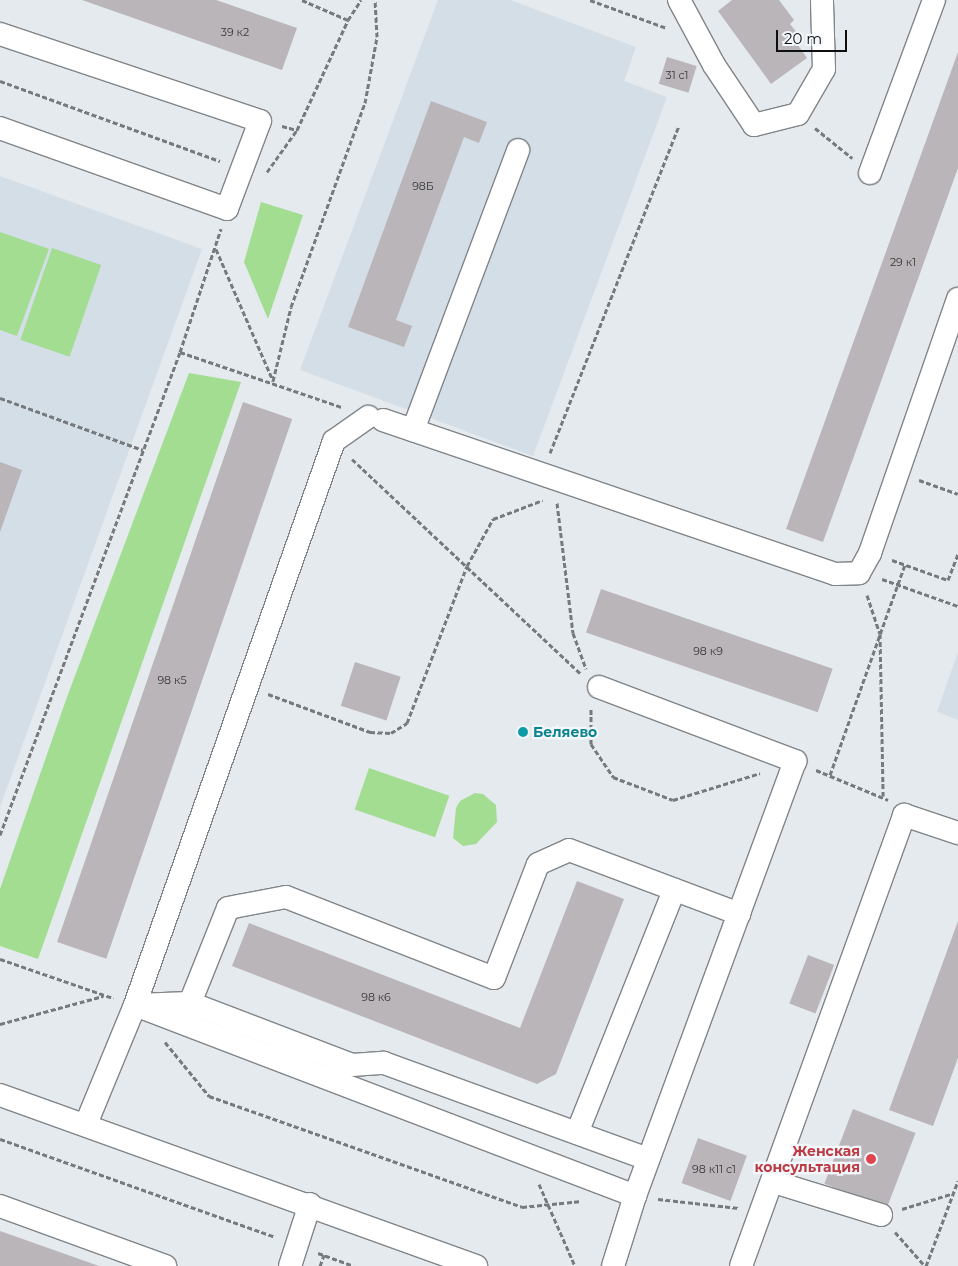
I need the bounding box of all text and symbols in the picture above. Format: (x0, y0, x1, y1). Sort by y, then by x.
scale bar (778, 20, 849, 52)
house number: 39 к2 (221, 25, 249, 39)
text: 20 m (784, 29, 822, 48)
house number: 31 с1 (666, 68, 688, 82)
house number: 98Б (412, 179, 434, 193)
house number: 29 к1 (890, 255, 916, 269)
house number: 98 к9 (693, 644, 723, 658)
house number: 98 к5 (157, 673, 187, 687)
place label: Беляево (533, 724, 597, 740)
marker: Беляево (517, 726, 529, 738)
house number: 98 к6 (361, 990, 391, 1004)
place label: Женская консультация (754, 1143, 860, 1176)
marker: Женская консультация (864, 1152, 878, 1166)
house number: 98 к11 с1 (692, 1162, 736, 1176)

